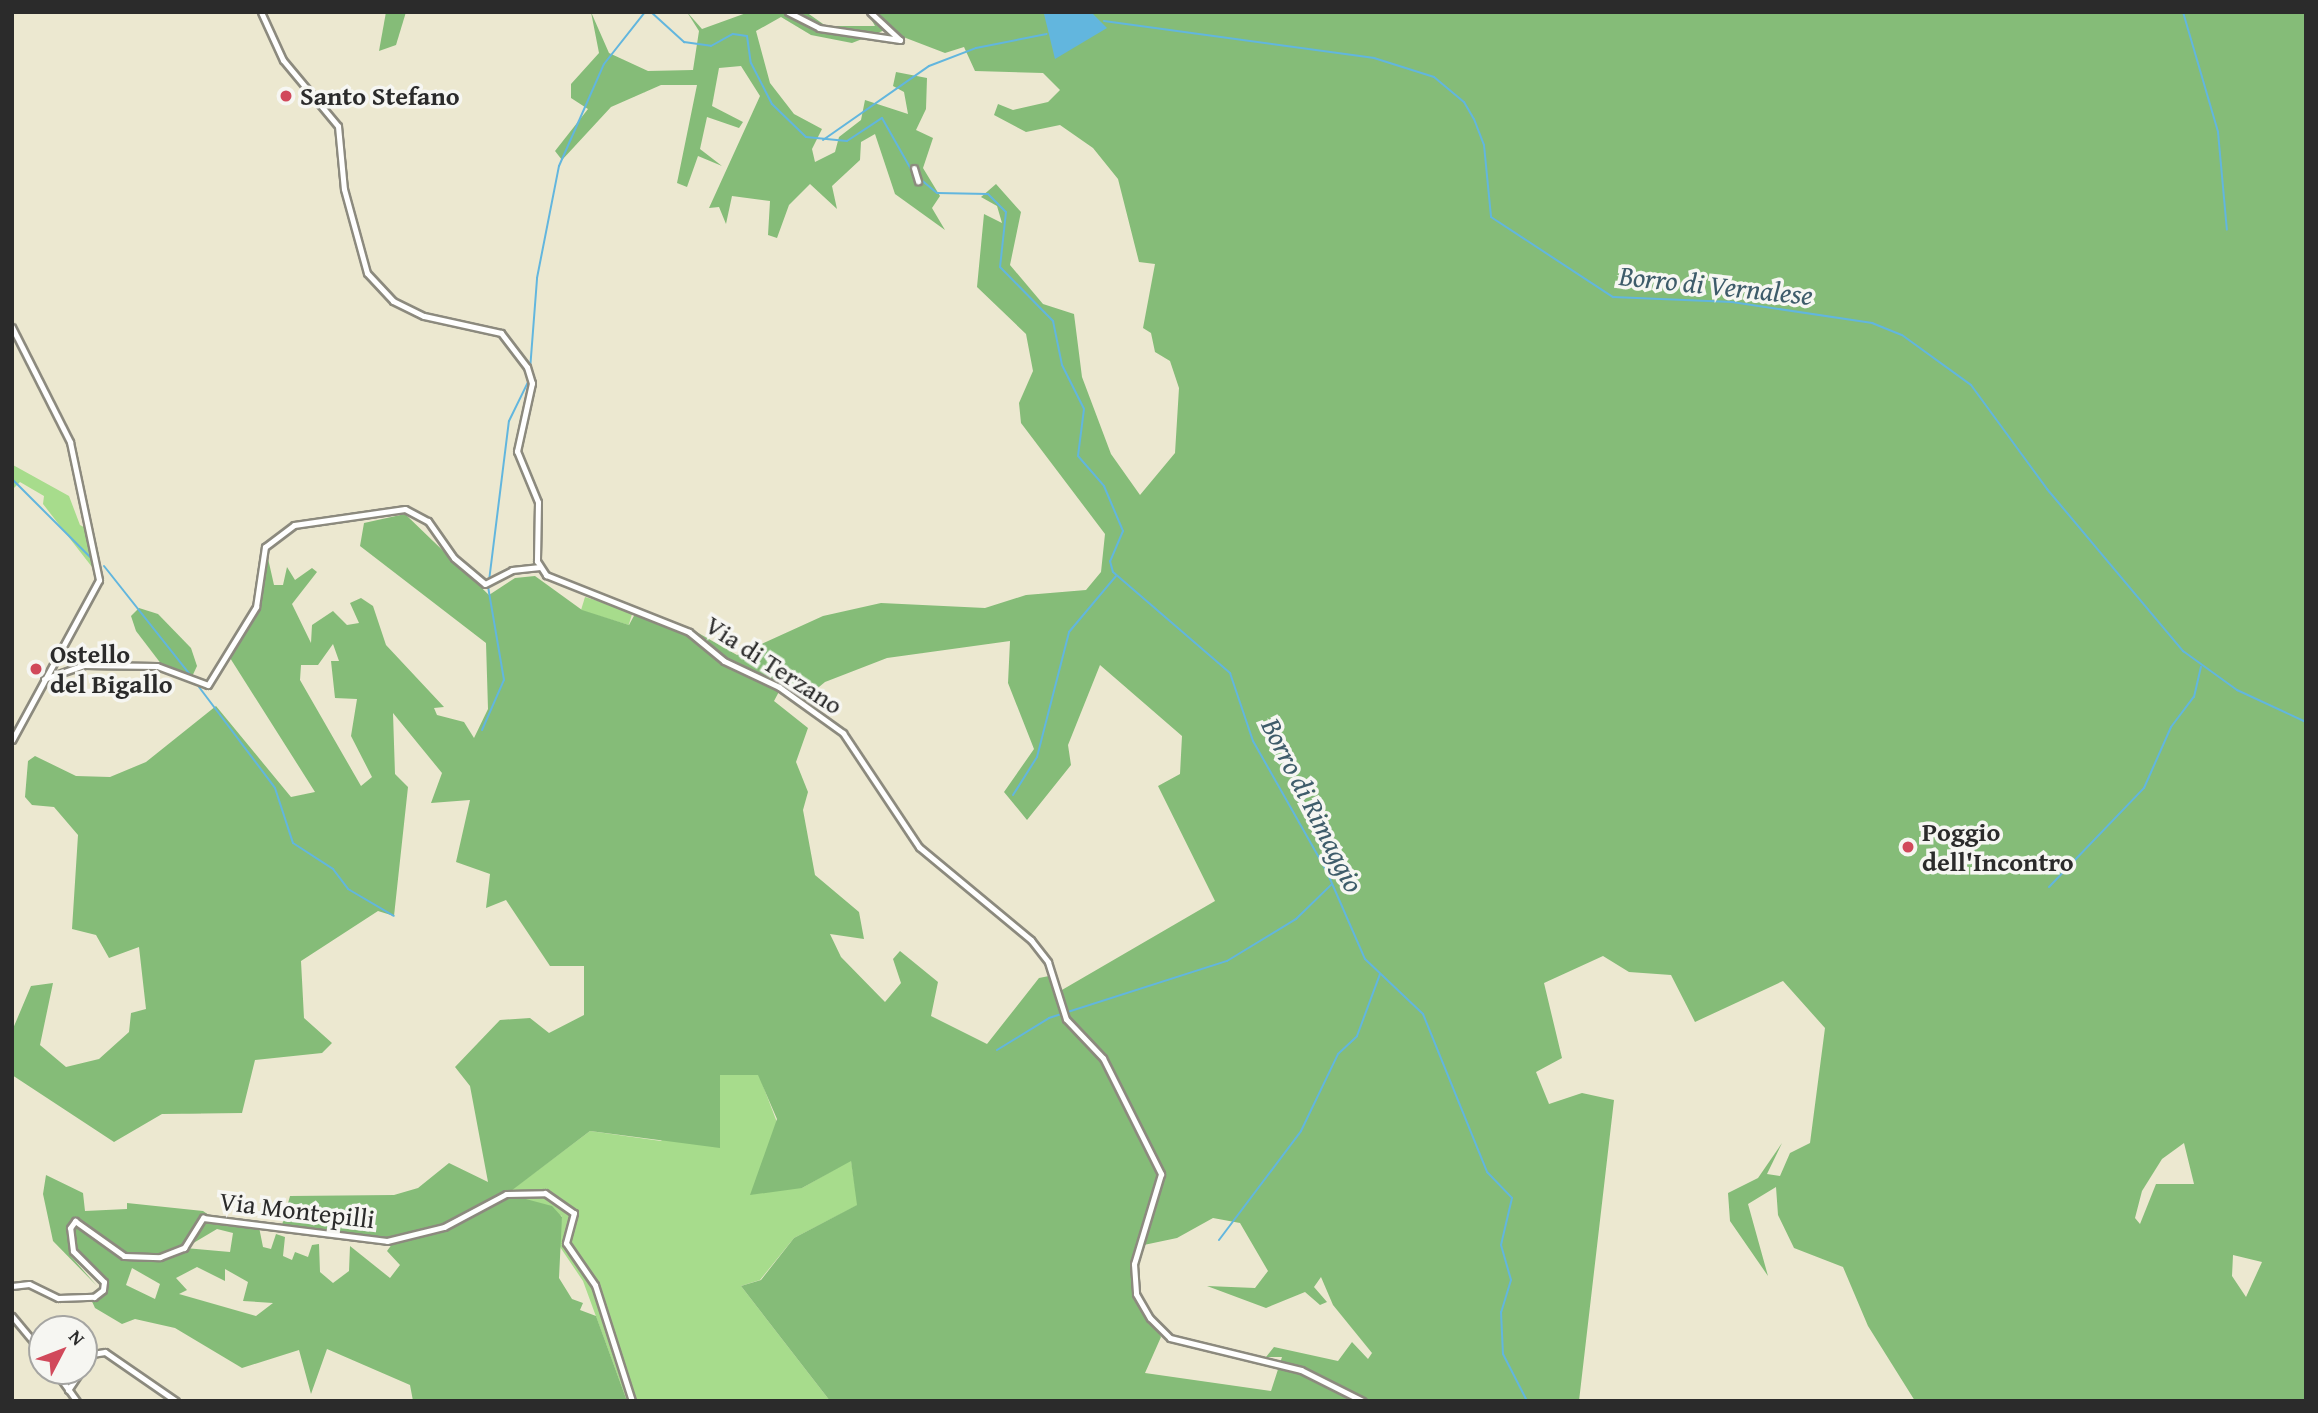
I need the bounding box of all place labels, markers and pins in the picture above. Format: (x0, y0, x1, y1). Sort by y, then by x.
place label: Santo Stefano (300, 80, 460, 112)
marker: Santo Stefano (278, 88, 294, 104)
place label: Ostello del Bigallo (50, 638, 173, 700)
marker: Ostello del Bigallo (28, 661, 44, 677)
place label: Poggio dell'Incontro (1922, 816, 2074, 878)
marker: Poggio dell'Incontro (1900, 839, 1916, 855)

